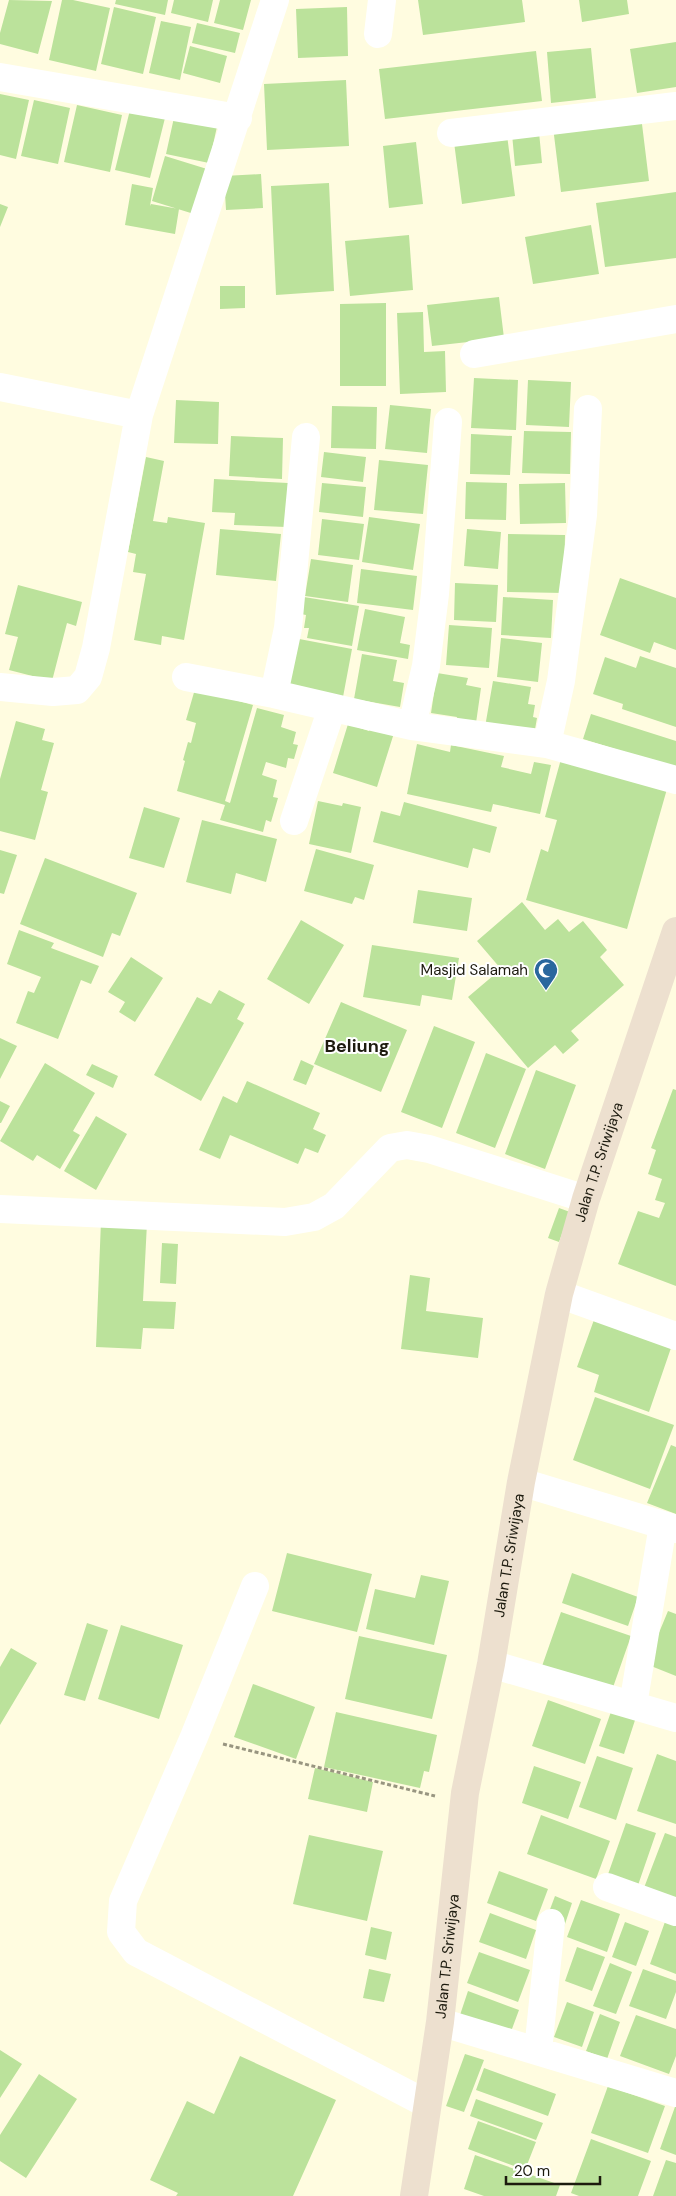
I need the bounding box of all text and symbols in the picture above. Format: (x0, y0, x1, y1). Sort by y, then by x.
mosque icon: Masjid Salamah (533, 957, 559, 991)
place label: Masjid Salamah (421, 960, 528, 980)
district label: Beliung (325, 1034, 389, 1058)
street label: Jalan T.P. Sriwijaya (570, 1099, 628, 1224)
street label: Jalan T.P. Sriwijaya (489, 1492, 529, 1619)
street label: Jalan T.P. Sriwijaya (430, 1893, 464, 2020)
scale bar (506, 2154, 600, 2186)
text: 20 m (514, 2161, 550, 2181)

